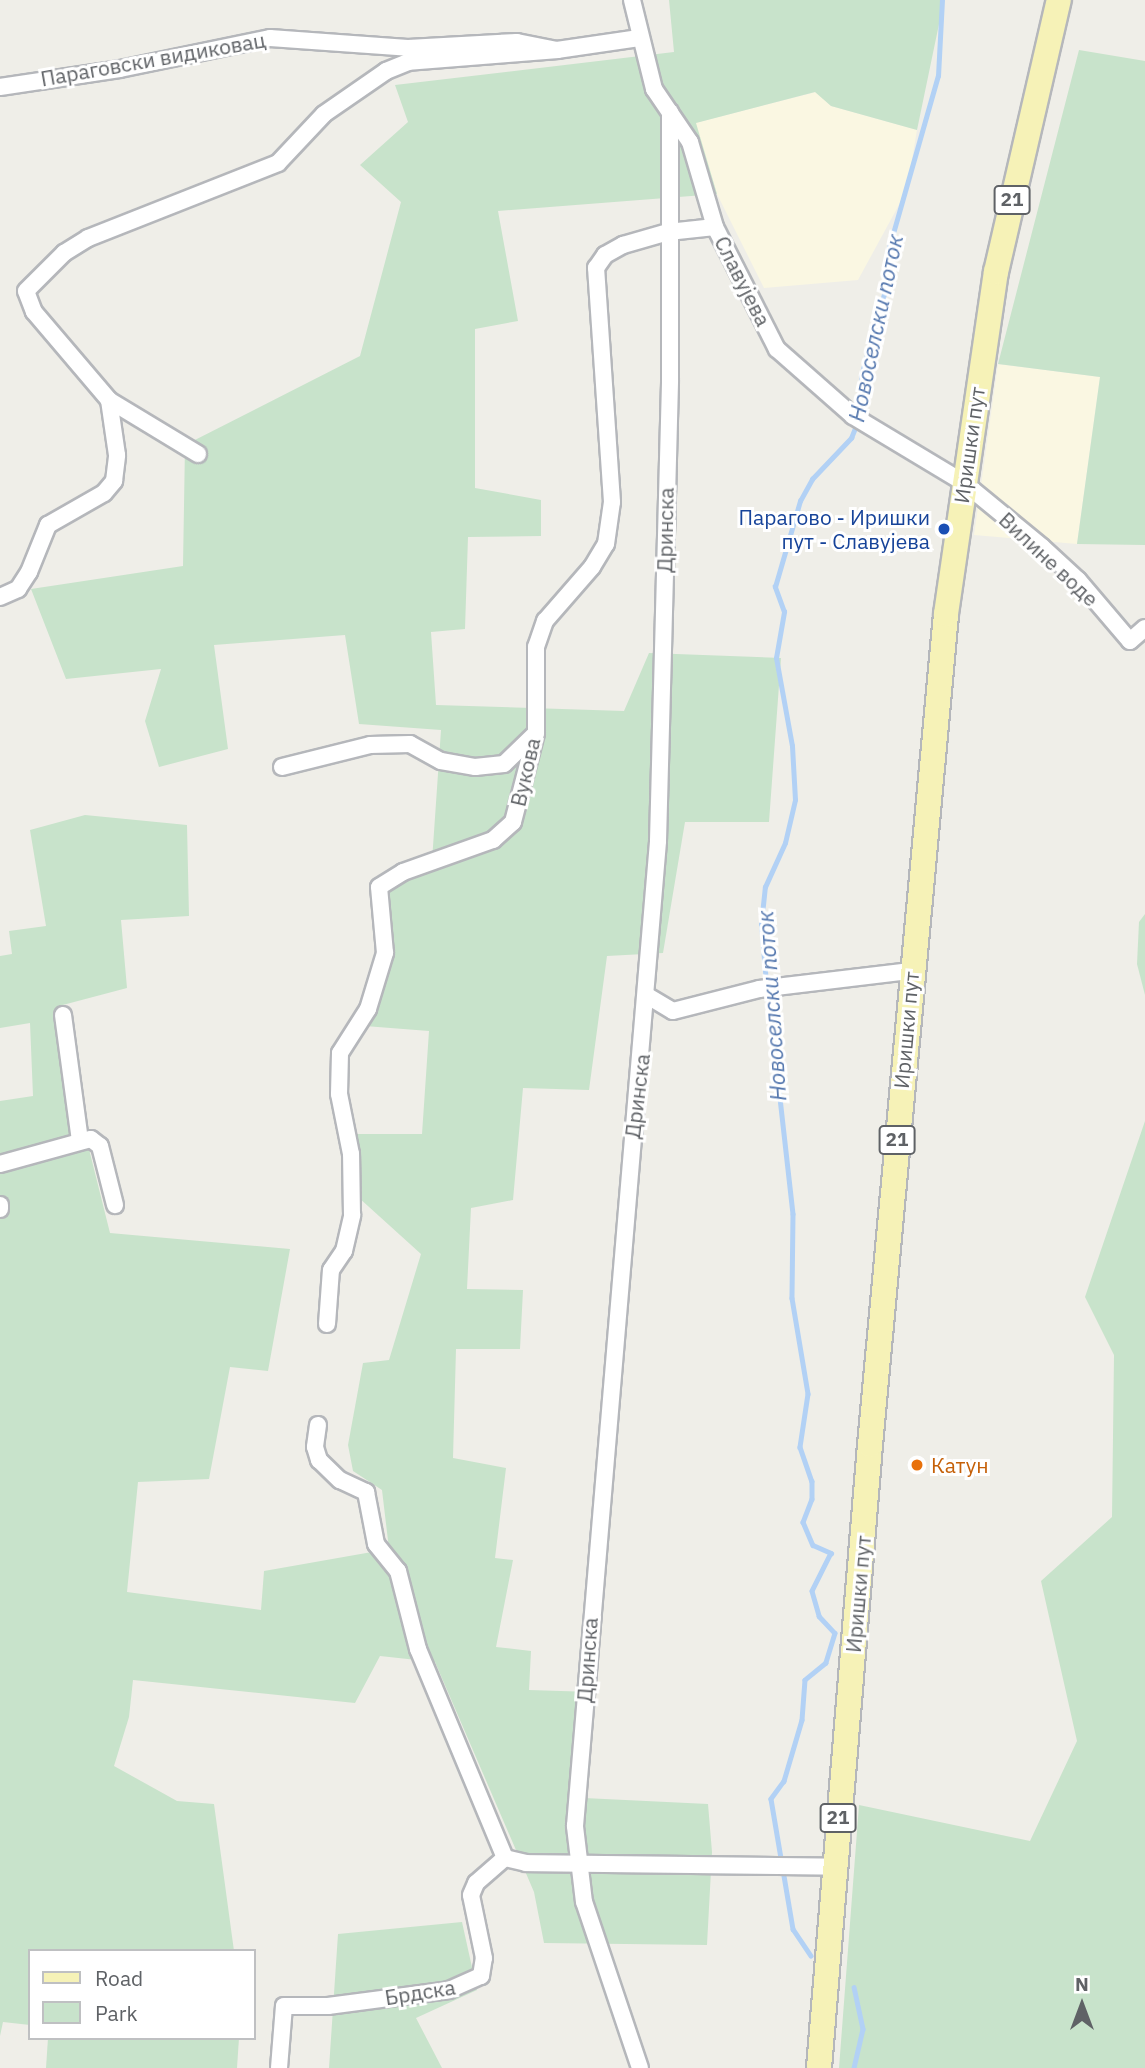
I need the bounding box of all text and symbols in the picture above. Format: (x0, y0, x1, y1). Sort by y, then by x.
street label: Параговски видиковац (38, 27, 268, 91)
road number: 21 (993, 184, 1031, 216)
street label: Славујева (710, 232, 776, 330)
water label: Новоселски поток (842, 232, 908, 424)
street label: Иришки пут (948, 385, 990, 505)
street label: Дринска (652, 487, 678, 573)
place label: Парагово - Иришки пут - Славујева (739, 504, 930, 554)
street label: Вилине воде (994, 507, 1104, 611)
marker: Парагово - Иришки пут - Славујева (936, 521, 952, 537)
street label: Вукова (505, 735, 545, 809)
water label: Новоселски поток (751, 910, 791, 1102)
street label: Иришки пут (888, 970, 924, 1090)
street label: Дринска (619, 1052, 655, 1140)
road number: 21 (878, 1124, 916, 1156)
place label: Катун (931, 1452, 989, 1478)
marker: Катун (909, 1457, 925, 1473)
street label: Иришки пут (840, 1534, 876, 1654)
street label: Дринска (571, 1617, 603, 1703)
road number: 21 (819, 1802, 857, 1834)
legend (28, 1949, 256, 2040)
text: Road (95, 1964, 143, 1992)
north arrow (1047, 1970, 1117, 2040)
text: N (1075, 1972, 1089, 1996)
street label: Брдска (383, 1974, 457, 2010)
text: Park (95, 1999, 138, 2027)

